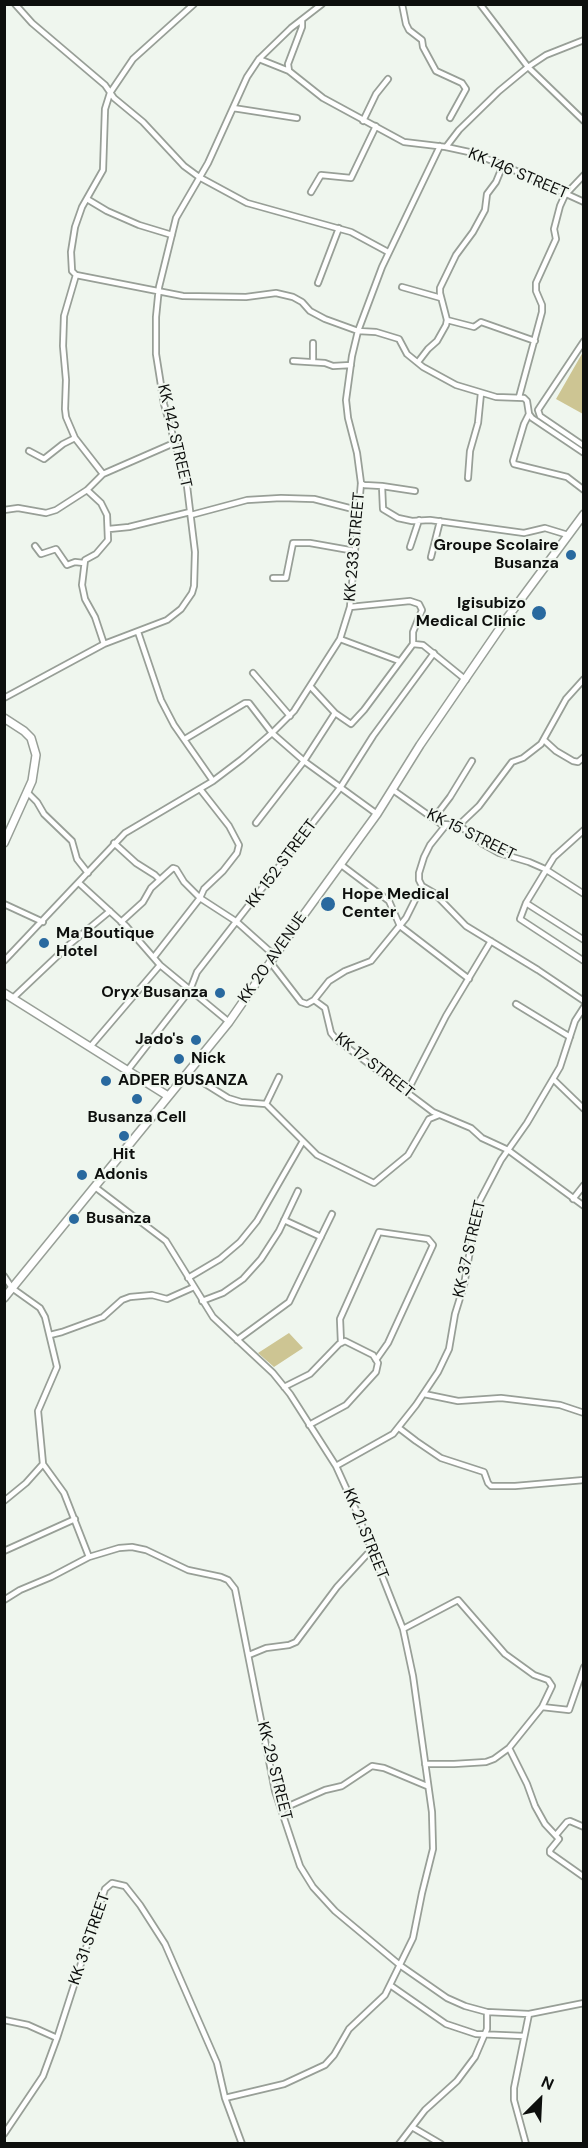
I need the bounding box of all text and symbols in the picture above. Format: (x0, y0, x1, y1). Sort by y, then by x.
street label: KK 146 STREET (465, 144, 571, 204)
street label: KK 142 STREET (153, 382, 195, 490)
street label: KK 233 STREET (341, 491, 369, 603)
place label: Groupe Scolaire Busanza (433, 536, 559, 574)
marker: Groupe Scolaire Busanza (564, 548, 578, 562)
place label: Igisubizo Medical Clinic (416, 594, 526, 632)
marker: Igisubizo Medical Clinic (530, 604, 548, 622)
street label: KK 15 STREET (423, 805, 519, 865)
street label: KK 152 STREET (243, 816, 321, 912)
place label: Hope Medical Center (342, 885, 449, 923)
marker: Hope Medical Center (319, 895, 337, 913)
street label: KK 20 AVENUE (235, 909, 311, 1007)
place label: Ma Boutique Hotel (56, 924, 154, 962)
marker: Ma Boutique Hotel (37, 936, 51, 950)
place label: Oryx Busanza (101, 983, 208, 1003)
marker: Oryx Busanza (213, 986, 227, 1000)
street label: KK 17 STREET (331, 1029, 417, 1103)
place label: Jado's (135, 1030, 184, 1050)
marker: Jado's (189, 1033, 203, 1047)
place label: Nick (191, 1049, 226, 1069)
marker: Nick (172, 1052, 186, 1066)
place label: ADPER BUSANZA (118, 1071, 248, 1091)
marker: ADPER BUSANZA (99, 1074, 113, 1088)
marker: Busanza Cell (130, 1092, 144, 1106)
place label: Busanza Cell (88, 1108, 186, 1128)
marker: Hit (117, 1129, 131, 1143)
place label: Hit (113, 1145, 135, 1165)
place label: Adonis (94, 1165, 148, 1185)
marker: Adonis (75, 1168, 89, 1182)
street label: KK 37 STREET (449, 1198, 491, 1300)
place label: Busanza (86, 1209, 151, 1229)
marker: Busanza (67, 1212, 81, 1226)
street label: KK 21 STREET (338, 1486, 392, 1582)
street label: KK 29 STREET (252, 1720, 296, 1822)
street label: KK 31 STREET (65, 1891, 115, 1987)
north arrow (510, 2070, 570, 2130)
text: N (538, 2071, 557, 2095)

